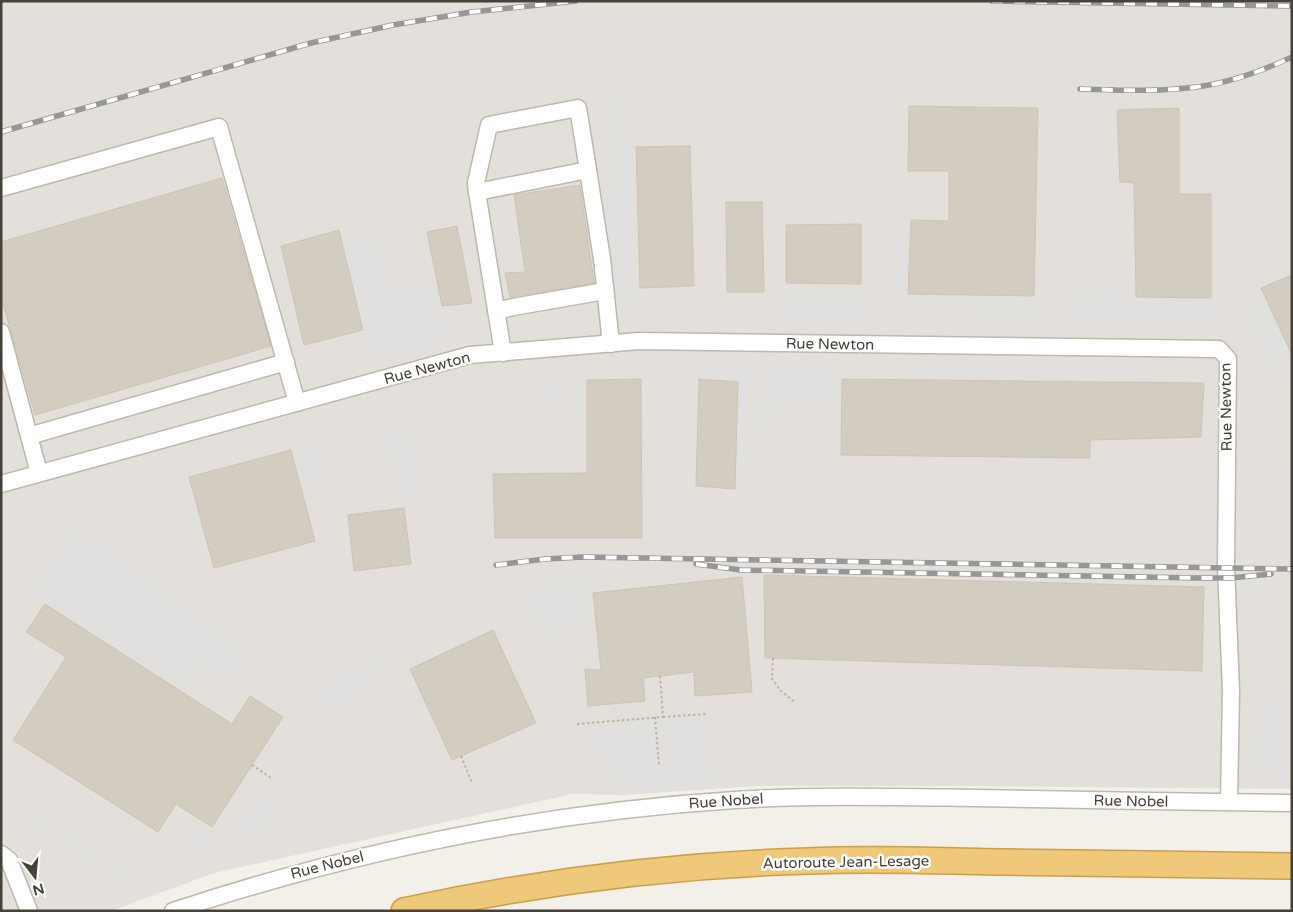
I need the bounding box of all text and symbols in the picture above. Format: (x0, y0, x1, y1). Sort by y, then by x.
street label: Rue Newton (786, 334, 874, 354)
street label: Rue Newton (382, 348, 472, 388)
street label: Rue Newton (1216, 363, 1236, 451)
street label: Rue Nobel (688, 789, 764, 813)
street label: Rue Nobel (1093, 791, 1169, 811)
street label: Rue Nobel (289, 847, 365, 883)
north arrow (10, 852, 60, 902)
street label: Autoroute Jean-Lesage (763, 852, 929, 872)
text: N (31, 879, 46, 899)

